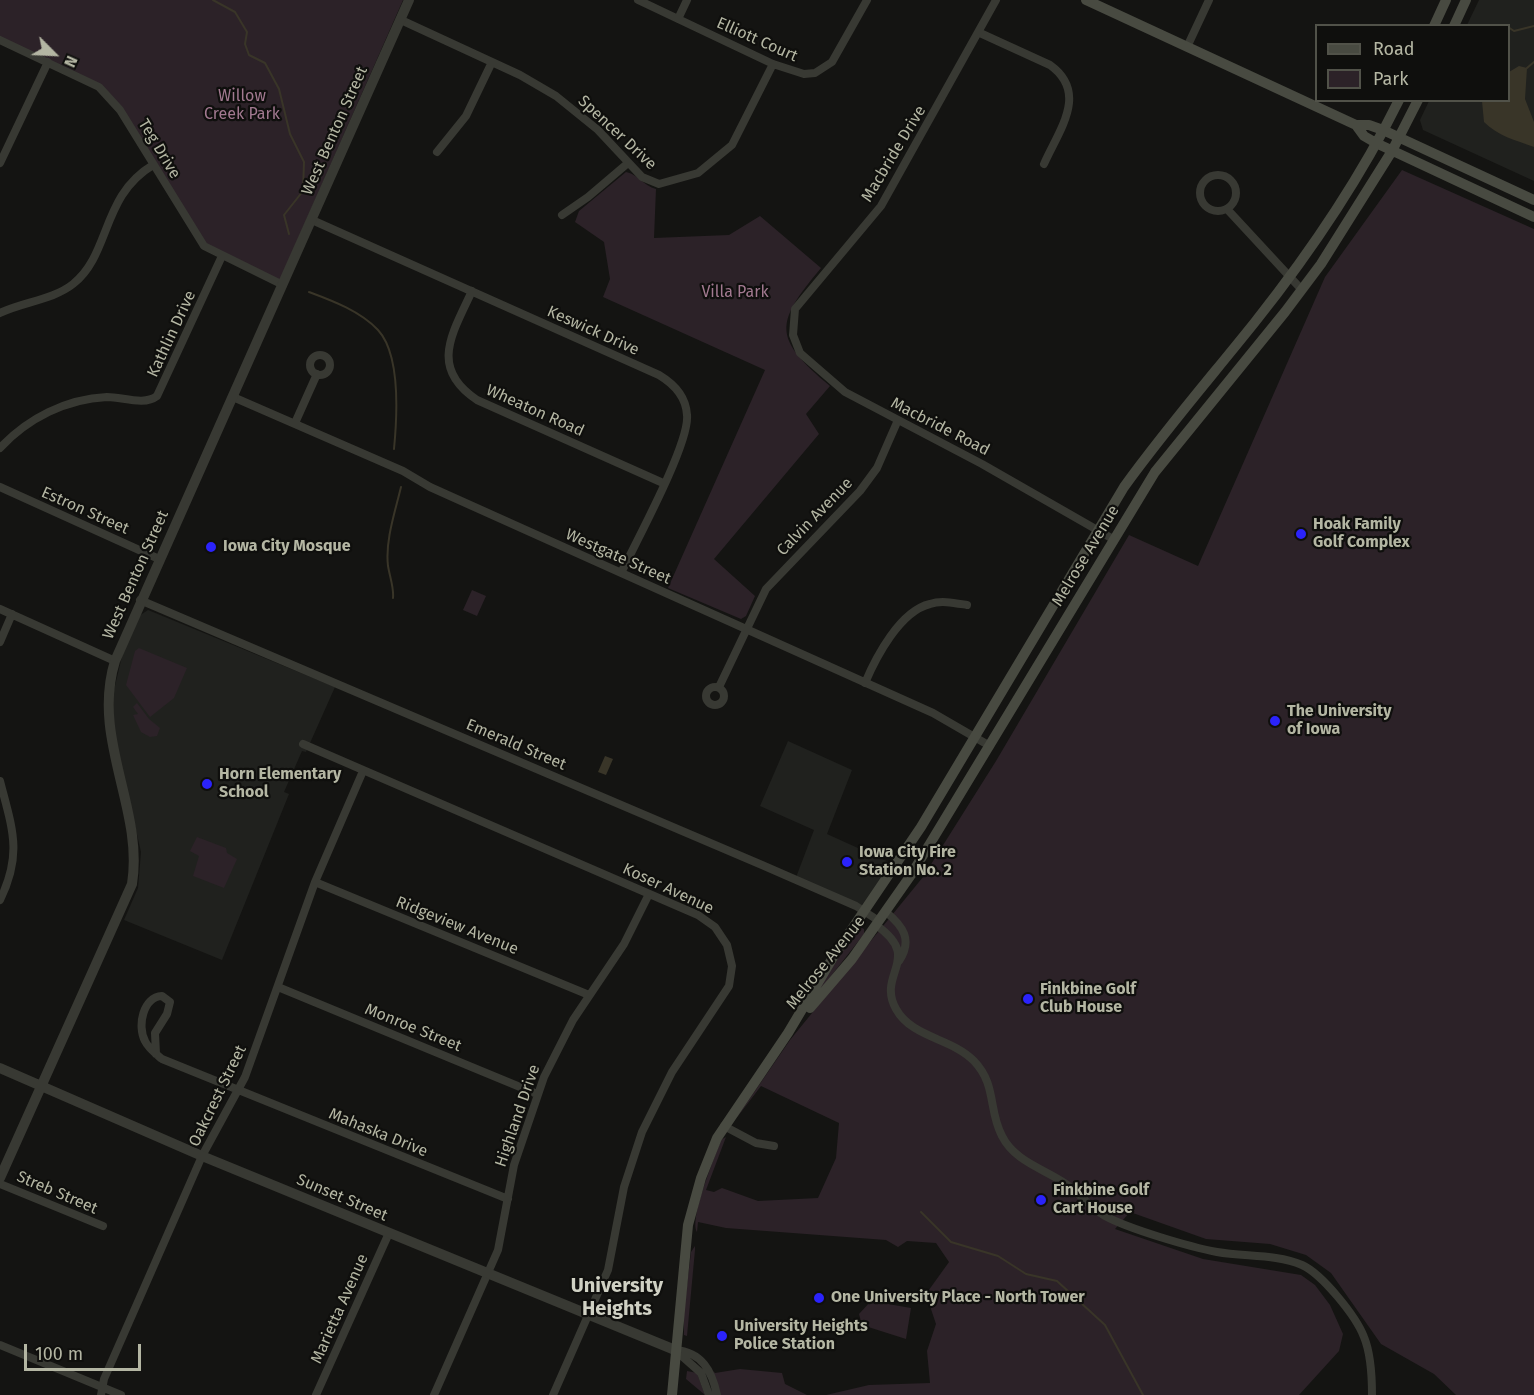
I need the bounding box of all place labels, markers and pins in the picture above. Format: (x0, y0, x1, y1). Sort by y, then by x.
place label: Hoak Family Golf Complex (1313, 515, 1410, 553)
marker: Hoak Family Golf Complex (1294, 527, 1308, 541)
place label: Iowa City Mosque (223, 537, 350, 557)
marker: Iowa City Mosque (204, 540, 218, 554)
place label: The University of Iowa (1287, 702, 1391, 740)
marker: The University of Iowa (1268, 714, 1282, 728)
place label: Horn Elementary School (219, 765, 341, 803)
marker: Horn Elementary School (200, 777, 214, 791)
place label: Iowa City Fire Station No. 2 (859, 843, 956, 881)
marker: Iowa City Fire Station No. 2 (840, 855, 854, 869)
place label: Finkbine Golf Club House (1040, 980, 1136, 1018)
marker: Finkbine Golf Club House (1021, 992, 1035, 1006)
place label: Finkbine Golf Cart House (1053, 1181, 1149, 1219)
marker: Finkbine Golf Cart House (1034, 1193, 1048, 1207)
place label: One University Place - North Tower (831, 1288, 1085, 1308)
marker: One University Place - North Tower (812, 1291, 826, 1305)
place label: University Heights Police Station (734, 1317, 868, 1355)
marker: University Heights Police Station (715, 1329, 729, 1343)

